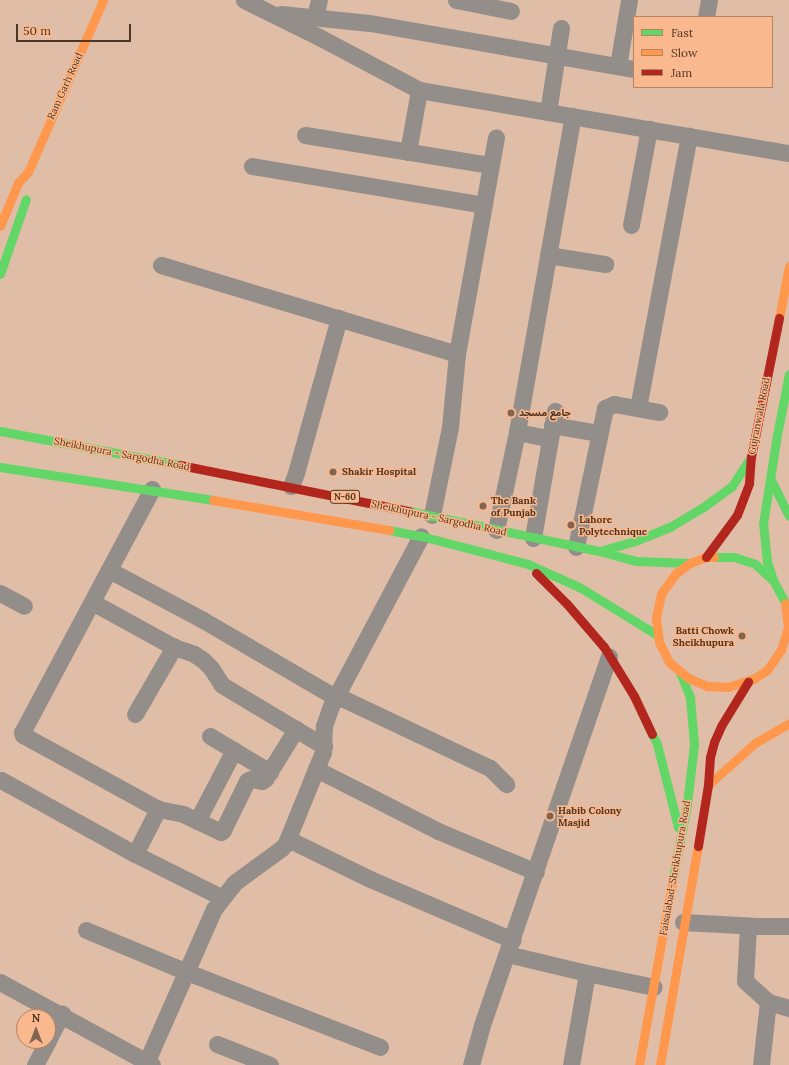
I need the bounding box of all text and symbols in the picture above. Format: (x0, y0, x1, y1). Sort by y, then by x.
scale bar (18, 16, 133, 42)
legend (633, 16, 773, 88)
text: 50 m (23, 23, 51, 38)
text: Fast (671, 25, 694, 40)
text: Slow (671, 45, 698, 60)
street label: Ram Garh Road (45, 51, 85, 121)
text: Jam (671, 65, 692, 80)
street label: Gujranwala Road (746, 376, 772, 456)
place label: جامع مسجد (519, 407, 571, 419)
marker: جامع مسجد (506, 408, 516, 418)
street label: Sheikhupura - Sargodha Road (53, 435, 191, 473)
marker: Shakir Hospital (327, 466, 339, 478)
place label: Shakir Hospital (342, 466, 416, 478)
road number: N-60 (330, 490, 360, 504)
place label: The Bank of Punjab (491, 494, 536, 518)
street label: Sheikhupura - Sargodha Road (370, 498, 508, 538)
marker: The Bank of Punjab (478, 501, 488, 511)
place label: Lahore Polytechnique (579, 513, 647, 536)
marker: Lahore Polytechnique (566, 520, 576, 530)
place label: Batti Chowk Sheikhupura (673, 624, 734, 648)
marker: Batti Chowk Sheikhupura (737, 631, 747, 641)
street label: Faisalabad-Sheikhupura Road (657, 800, 693, 936)
place label: Habib Colony Masjid (558, 804, 622, 828)
marker: Habib Colony Masjid (545, 811, 555, 821)
north arrow (16, 1009, 56, 1049)
text: N (32, 1011, 40, 1025)

